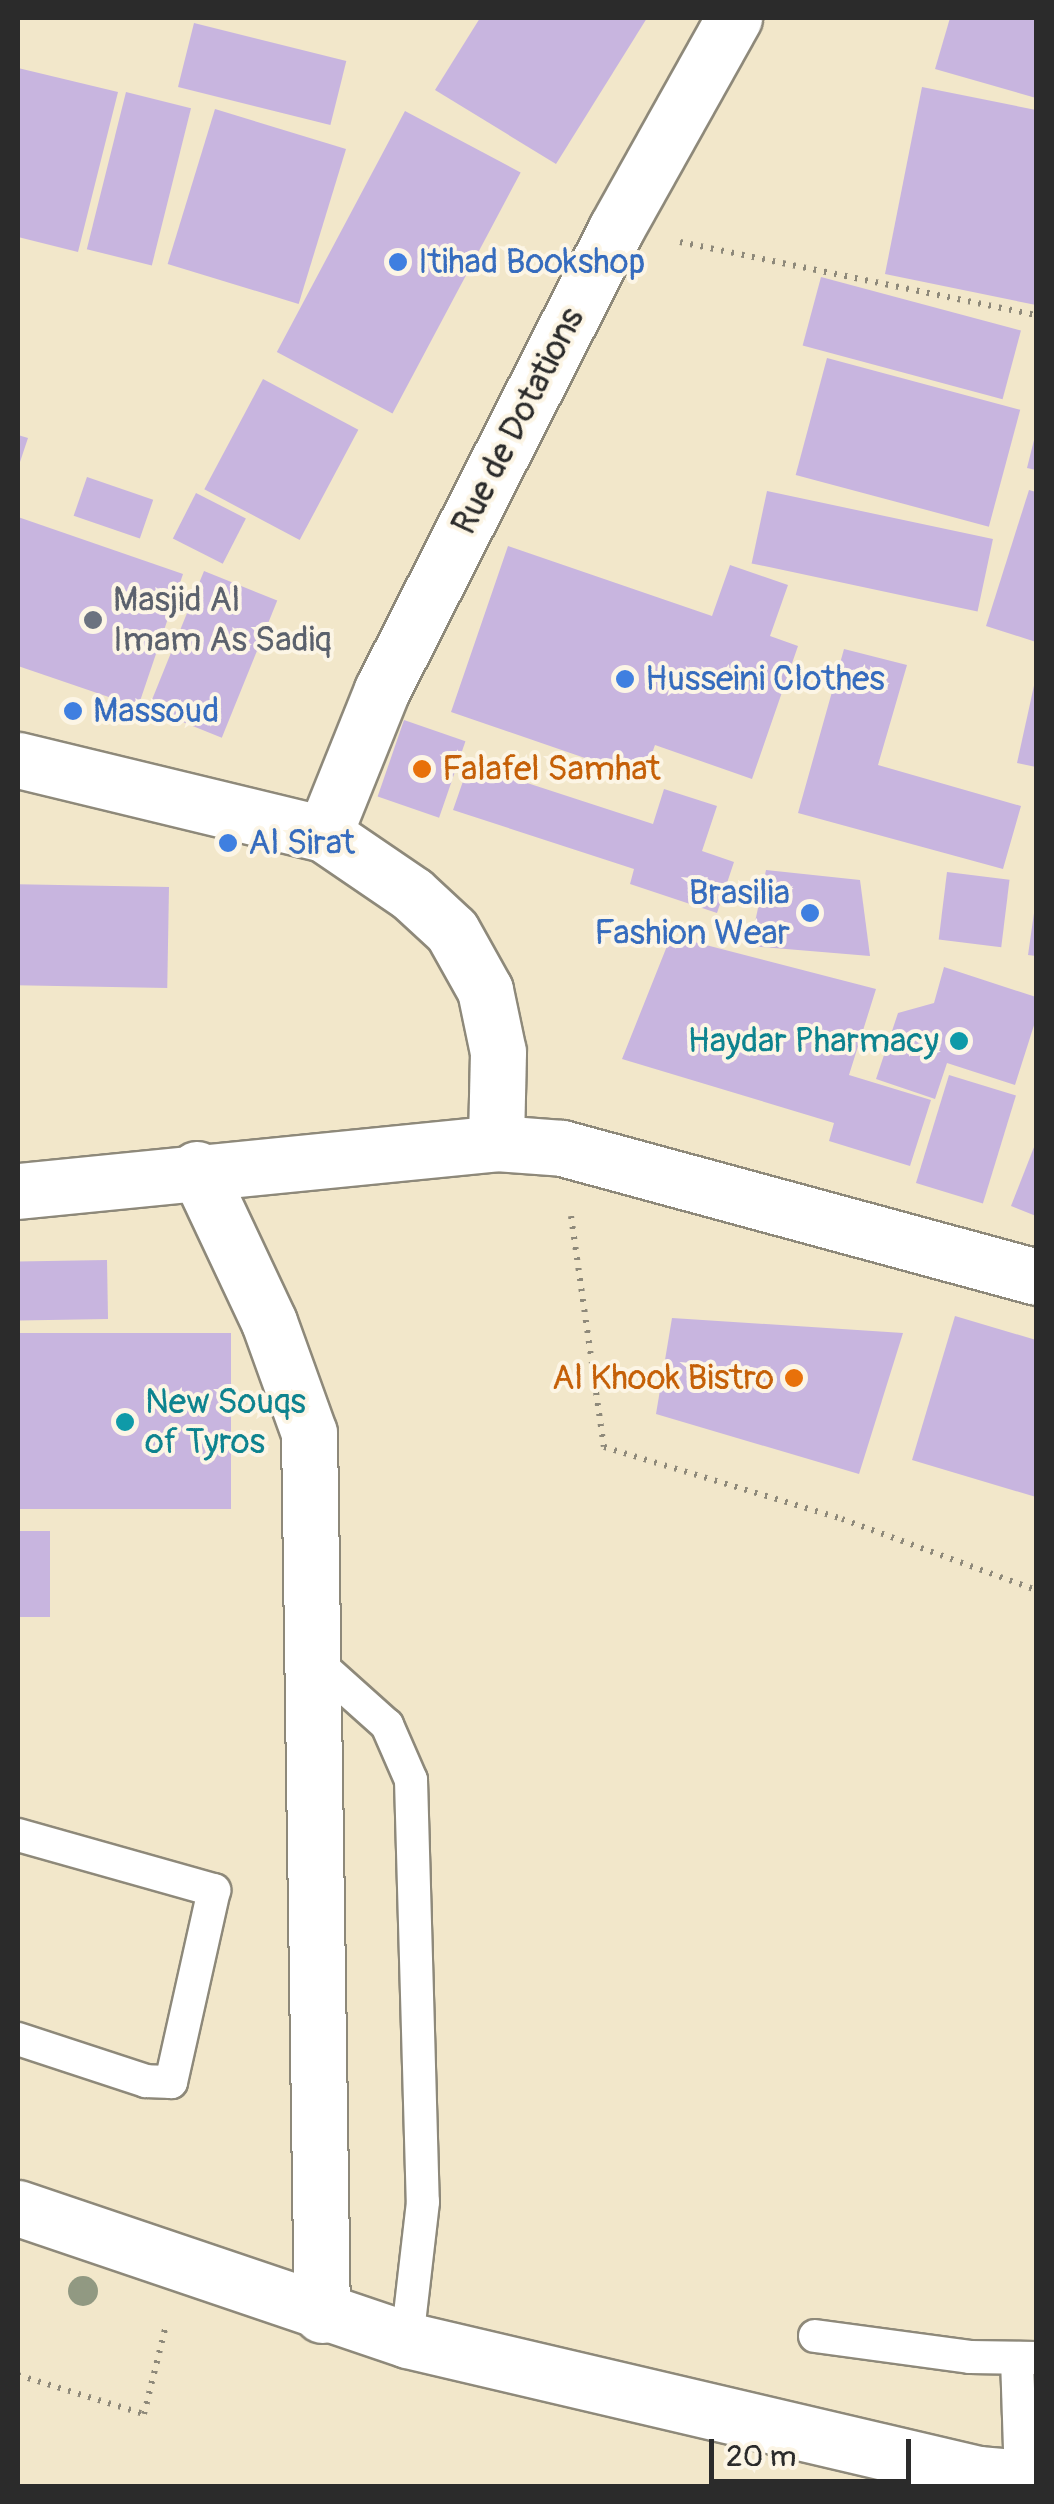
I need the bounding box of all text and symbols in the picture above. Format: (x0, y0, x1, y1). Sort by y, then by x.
place label: Itihad Bookshop (418, 241, 645, 283)
marker: Itihad Bookshop (387, 251, 409, 273)
street label: Rue de Dotations (443, 301, 593, 541)
place label: Masjid Al Imam As Sadiq (113, 579, 331, 661)
marker: Masjid Al Imam As Sadiq (82, 609, 104, 631)
place label: Husseini Clothes (645, 658, 885, 700)
marker: Husseini Clothes (614, 668, 636, 690)
place label: Massoud (93, 690, 219, 732)
marker: Massoud (62, 700, 84, 722)
place label: Falafel Samhat (442, 748, 661, 790)
marker: Falafel Samhat (411, 758, 433, 780)
place label: Al Sirat (248, 822, 355, 864)
marker: Al Sirat (217, 832, 239, 854)
place label: Brasilia Fashion Wear (594, 872, 790, 954)
marker: Brasilia Fashion Wear (799, 902, 821, 924)
place label: Haydar Pharmacy (688, 1020, 939, 1062)
marker: Haydar Pharmacy (948, 1030, 970, 1052)
place label: Al Khook Bistro (552, 1357, 774, 1399)
marker: Al Khook Bistro (783, 1367, 805, 1389)
place label: New Souqs of Tyros (145, 1381, 306, 1463)
marker: New Souqs of Tyros (114, 1411, 136, 1433)
scale bar (714, 2419, 916, 2481)
text: 20 m (726, 2438, 796, 2475)

